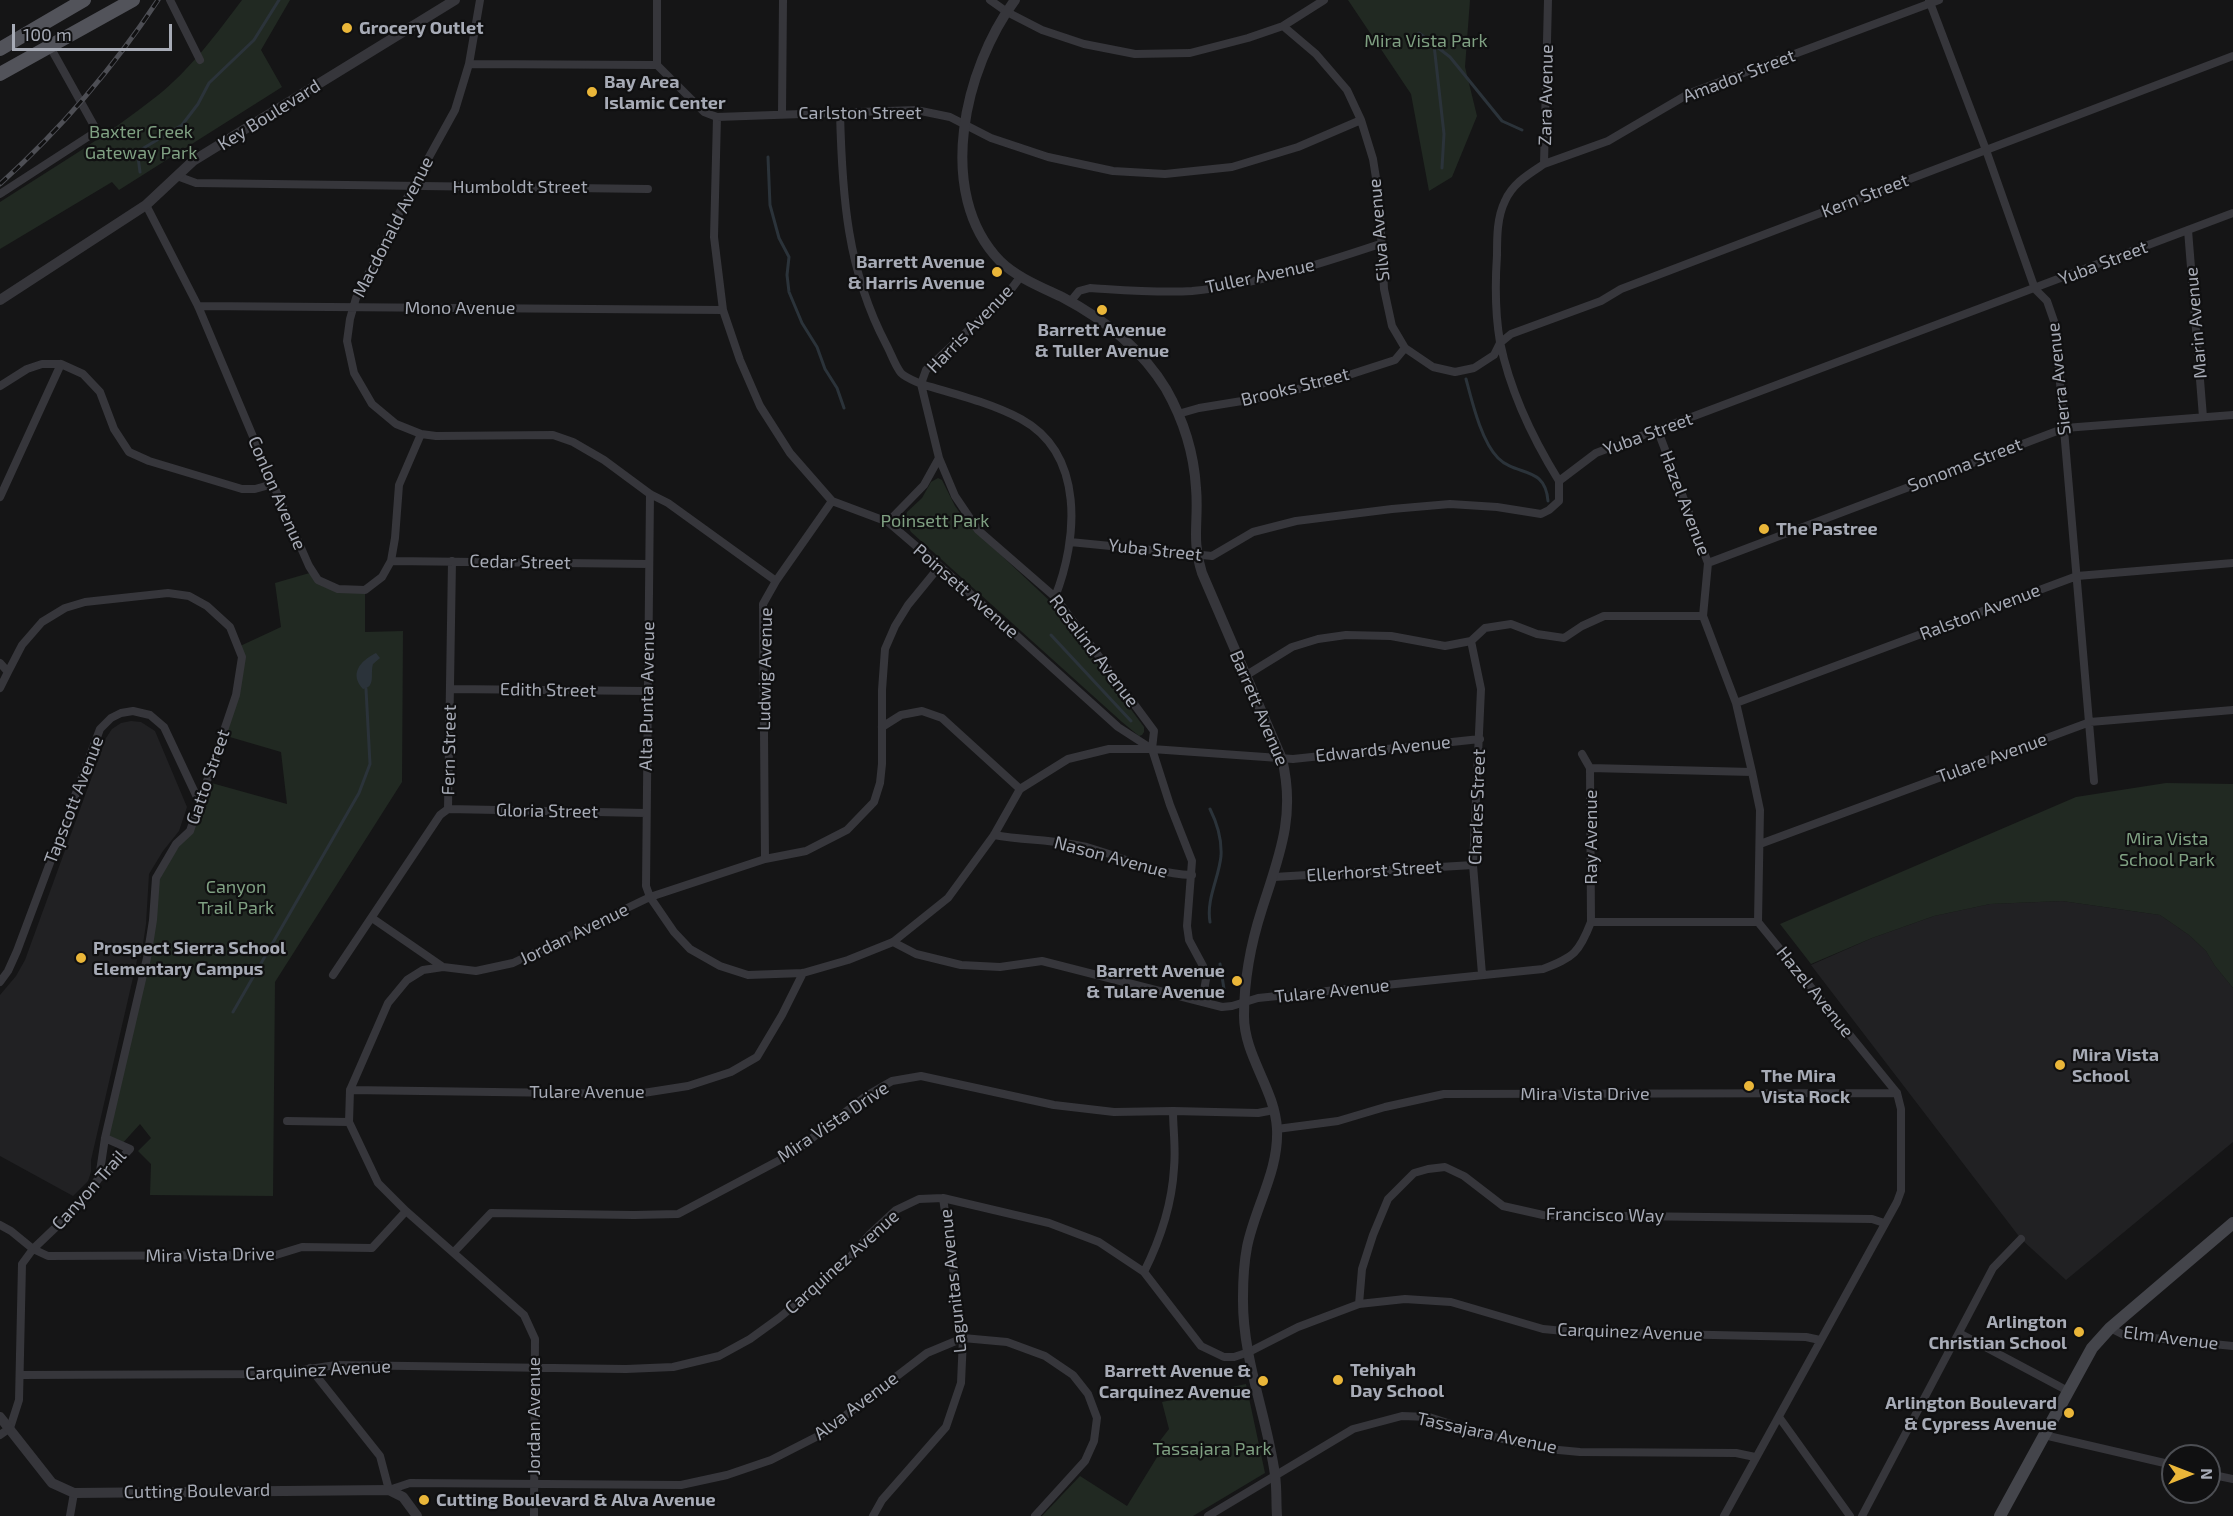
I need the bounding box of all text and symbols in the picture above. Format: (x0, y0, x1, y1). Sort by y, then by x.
scale bar (15, 12, 176, 50)
place label: Grocery Outlet (359, 17, 484, 39)
marker: Grocery Outlet (340, 21, 354, 35)
text: 100 m (23, 23, 72, 45)
park label: Mira Vista Park (1364, 30, 1488, 52)
street label: Zara Avenue (1534, 44, 1558, 146)
street label: Amador Street (1680, 45, 1798, 107)
place label: Bay Area Islamic Center (604, 71, 726, 113)
street label: Key Boulevard (214, 75, 324, 155)
marker: Bay Area Islamic Center (585, 85, 599, 99)
street label: Carlston Street (798, 102, 922, 124)
park label: Baxter Creek Gateway Park (85, 121, 197, 164)
street label: Macdonald Avenue (348, 153, 438, 301)
street label: Kern Street (1818, 169, 1912, 223)
street label: Humboldt Street (452, 176, 588, 198)
street label: Silva Avenue (1364, 178, 1394, 282)
street label: Yuba Street (2055, 236, 2151, 290)
place label: Barrett Avenue & Harris Avenue (848, 251, 985, 294)
street label: Tuller Avenue (1203, 254, 1317, 298)
marker: Barrett Avenue & Harris Avenue (990, 265, 1004, 279)
street label: Marin Avenue (2180, 266, 2212, 380)
street label: Harris Avenue (923, 280, 1017, 378)
street label: Mono Avenue (404, 297, 516, 319)
marker: Barrett Avenue & Tuller Avenue (1095, 303, 1109, 317)
place label: Barrett Avenue & Tuller Avenue (1035, 319, 1169, 362)
street label: Sierra Avenue (2042, 322, 2076, 436)
street label: Brooks Street (1239, 363, 1351, 411)
street label: Yuba Street (1600, 408, 1696, 460)
street label: Conlon Avenue (243, 433, 311, 553)
street label: Sonoma Street (1905, 433, 2025, 497)
street label: Hazel Avenue (1655, 448, 1715, 558)
park label: Poinsett Park (880, 510, 990, 532)
place label: The Pastree (1776, 518, 1878, 540)
marker: The Pastree (1757, 522, 1771, 536)
street label: Yuba Street (1107, 534, 1203, 566)
street label: Poinsett Avenue (909, 539, 1023, 643)
street label: Cedar Street (469, 550, 571, 574)
street label: Ralston Avenue (1917, 579, 2043, 645)
street label: Rosalind Avenue (1045, 591, 1143, 711)
street label: Ludwig Avenue (753, 607, 777, 731)
street label: Alta Punta Avenue (635, 621, 659, 771)
street label: Barrett Avenue (1225, 647, 1293, 769)
street label: Edith Street (500, 678, 596, 702)
street label: Fern Street (437, 704, 461, 796)
street label: Gatto Street (182, 727, 234, 827)
street label: Tulare Avenue (1934, 728, 2050, 788)
street label: Edwards Avenue (1314, 731, 1452, 767)
street label: Tapscott Avenue (40, 733, 108, 867)
street label: Charles Street (1464, 749, 1490, 865)
street label: Ray Avenue (1580, 790, 1602, 884)
street label: Gloria Street (496, 799, 598, 823)
park label: Mira Vista School Park (2119, 828, 2215, 870)
street label: Nason Avenue (1052, 831, 1170, 883)
street label: Ellerhorst Street (1306, 855, 1442, 887)
park label: Canyon Trail Park (198, 876, 274, 918)
street label: Jordan Avenue (516, 898, 632, 970)
place label: Prospect Sierra School Elementary Campus (93, 937, 286, 980)
street label: Hazel Avenue (1772, 942, 1858, 1042)
marker: Prospect Sierra School Elementary Campus (74, 951, 88, 965)
place label: Barrett Avenue & Tulare Avenue (1086, 960, 1225, 1002)
marker: Barrett Avenue & Tulare Avenue (1230, 974, 1244, 988)
street label: Tulare Avenue (1274, 974, 1390, 1008)
place label: Mira Vista School (2072, 1044, 2159, 1086)
marker: Mira Vista School (2053, 1058, 2067, 1072)
place label: The Mira Vista Rock (1761, 1065, 1850, 1108)
street label: Mira Vista Drive (773, 1077, 893, 1167)
marker: The Mira Vista Rock (1742, 1079, 1756, 1093)
street label: Tulare Avenue (529, 1081, 645, 1103)
street label: Mira Vista Drive (1520, 1083, 1650, 1105)
street label: Canyon Trail (47, 1145, 131, 1235)
street label: Francisco Way (1546, 1203, 1664, 1227)
street label: Carquinez Avenue (781, 1205, 903, 1319)
street label: Lagunitas Avenue (935, 1208, 971, 1354)
street label: Mira Vista Drive (145, 1243, 275, 1267)
place label: Arlington Christian School (1928, 1311, 2067, 1354)
street label: Carquinez Avenue (1557, 1319, 1703, 1345)
street label: Elm Avenue (2122, 1321, 2220, 1355)
marker: Arlington Christian School (2072, 1325, 2086, 1339)
street label: Carquinez Avenue (245, 1355, 391, 1385)
street label: Jordan Avenue (523, 1357, 545, 1475)
place label: Tehiyah Day School (1350, 1359, 1444, 1402)
place label: Barrett Avenue & Carquinez Avenue (1099, 1360, 1251, 1402)
street label: Alva Avenue (810, 1367, 902, 1445)
marker: Tehiyah Day School (1331, 1373, 1345, 1387)
marker: Barrett Avenue & Carquinez Avenue (1256, 1374, 1270, 1388)
place label: Arlington Boulevard & Cypress Avenue (1885, 1392, 2057, 1434)
marker: Arlington Boulevard & Cypress Avenue (2062, 1406, 2076, 1420)
street label: Tassajara Avenue (1415, 1408, 1559, 1458)
park label: Tassajara Park (1152, 1438, 1272, 1460)
north arrow (2161, 1444, 2221, 1504)
text: N (2198, 1468, 2217, 1480)
street label: Cutting Boulevard (124, 1479, 270, 1503)
place label: Cutting Boulevard & Alva Avenue (436, 1489, 716, 1511)
marker: Cutting Boulevard & Alva Avenue (417, 1493, 431, 1507)

